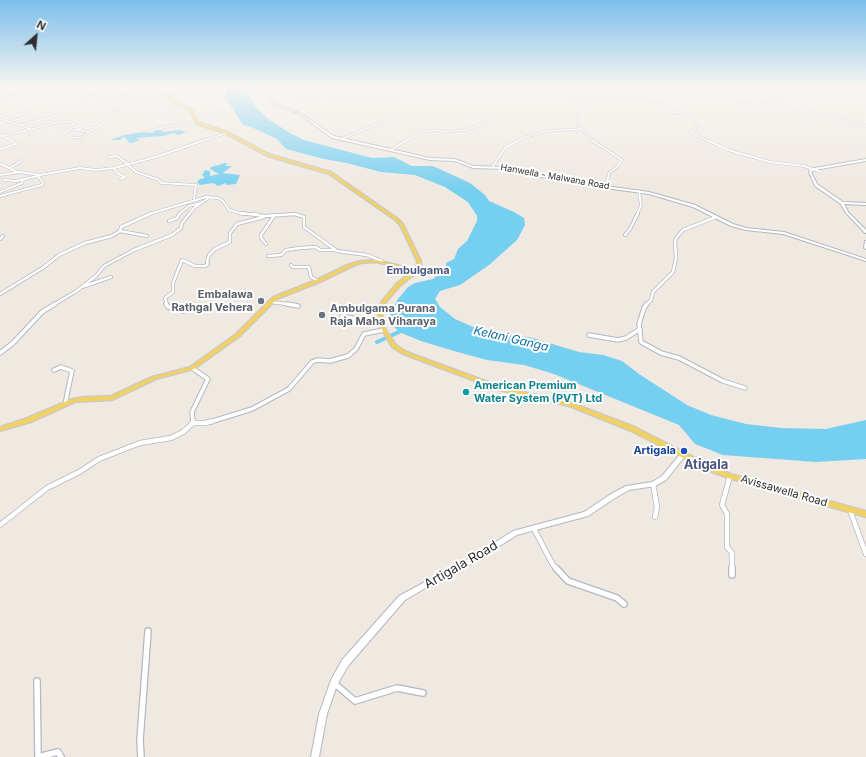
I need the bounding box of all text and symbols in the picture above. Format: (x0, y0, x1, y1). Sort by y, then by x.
north arrow (16, 16, 56, 56)
text: N (35, 17, 48, 33)
street label: Hanwella - Malwana Road (500, 162, 610, 192)
district label: Embulgama (386, 264, 450, 278)
place label: Embalawa Rathgal Vehera (171, 288, 253, 314)
marker: Embalawa Rathgal Vehera (256, 296, 266, 306)
place label: Ambulgama Purana Raja Maha Viharaya (330, 302, 436, 328)
marker: Ambulgama Purana Raja Maha Viharaya (317, 310, 327, 320)
water label: Kelani Ganga (472, 323, 550, 355)
place label: American Premium Water System (PVT) Ltd (474, 379, 602, 405)
marker: American Premium Water System (PVT) Ltd (461, 387, 471, 397)
place label: Artigala (633, 444, 676, 458)
marker: Artigala (679, 446, 689, 456)
district label: Atigala (684, 457, 728, 473)
street label: Avissawella Road (739, 472, 829, 510)
street label: Artigala Road (422, 538, 500, 592)

